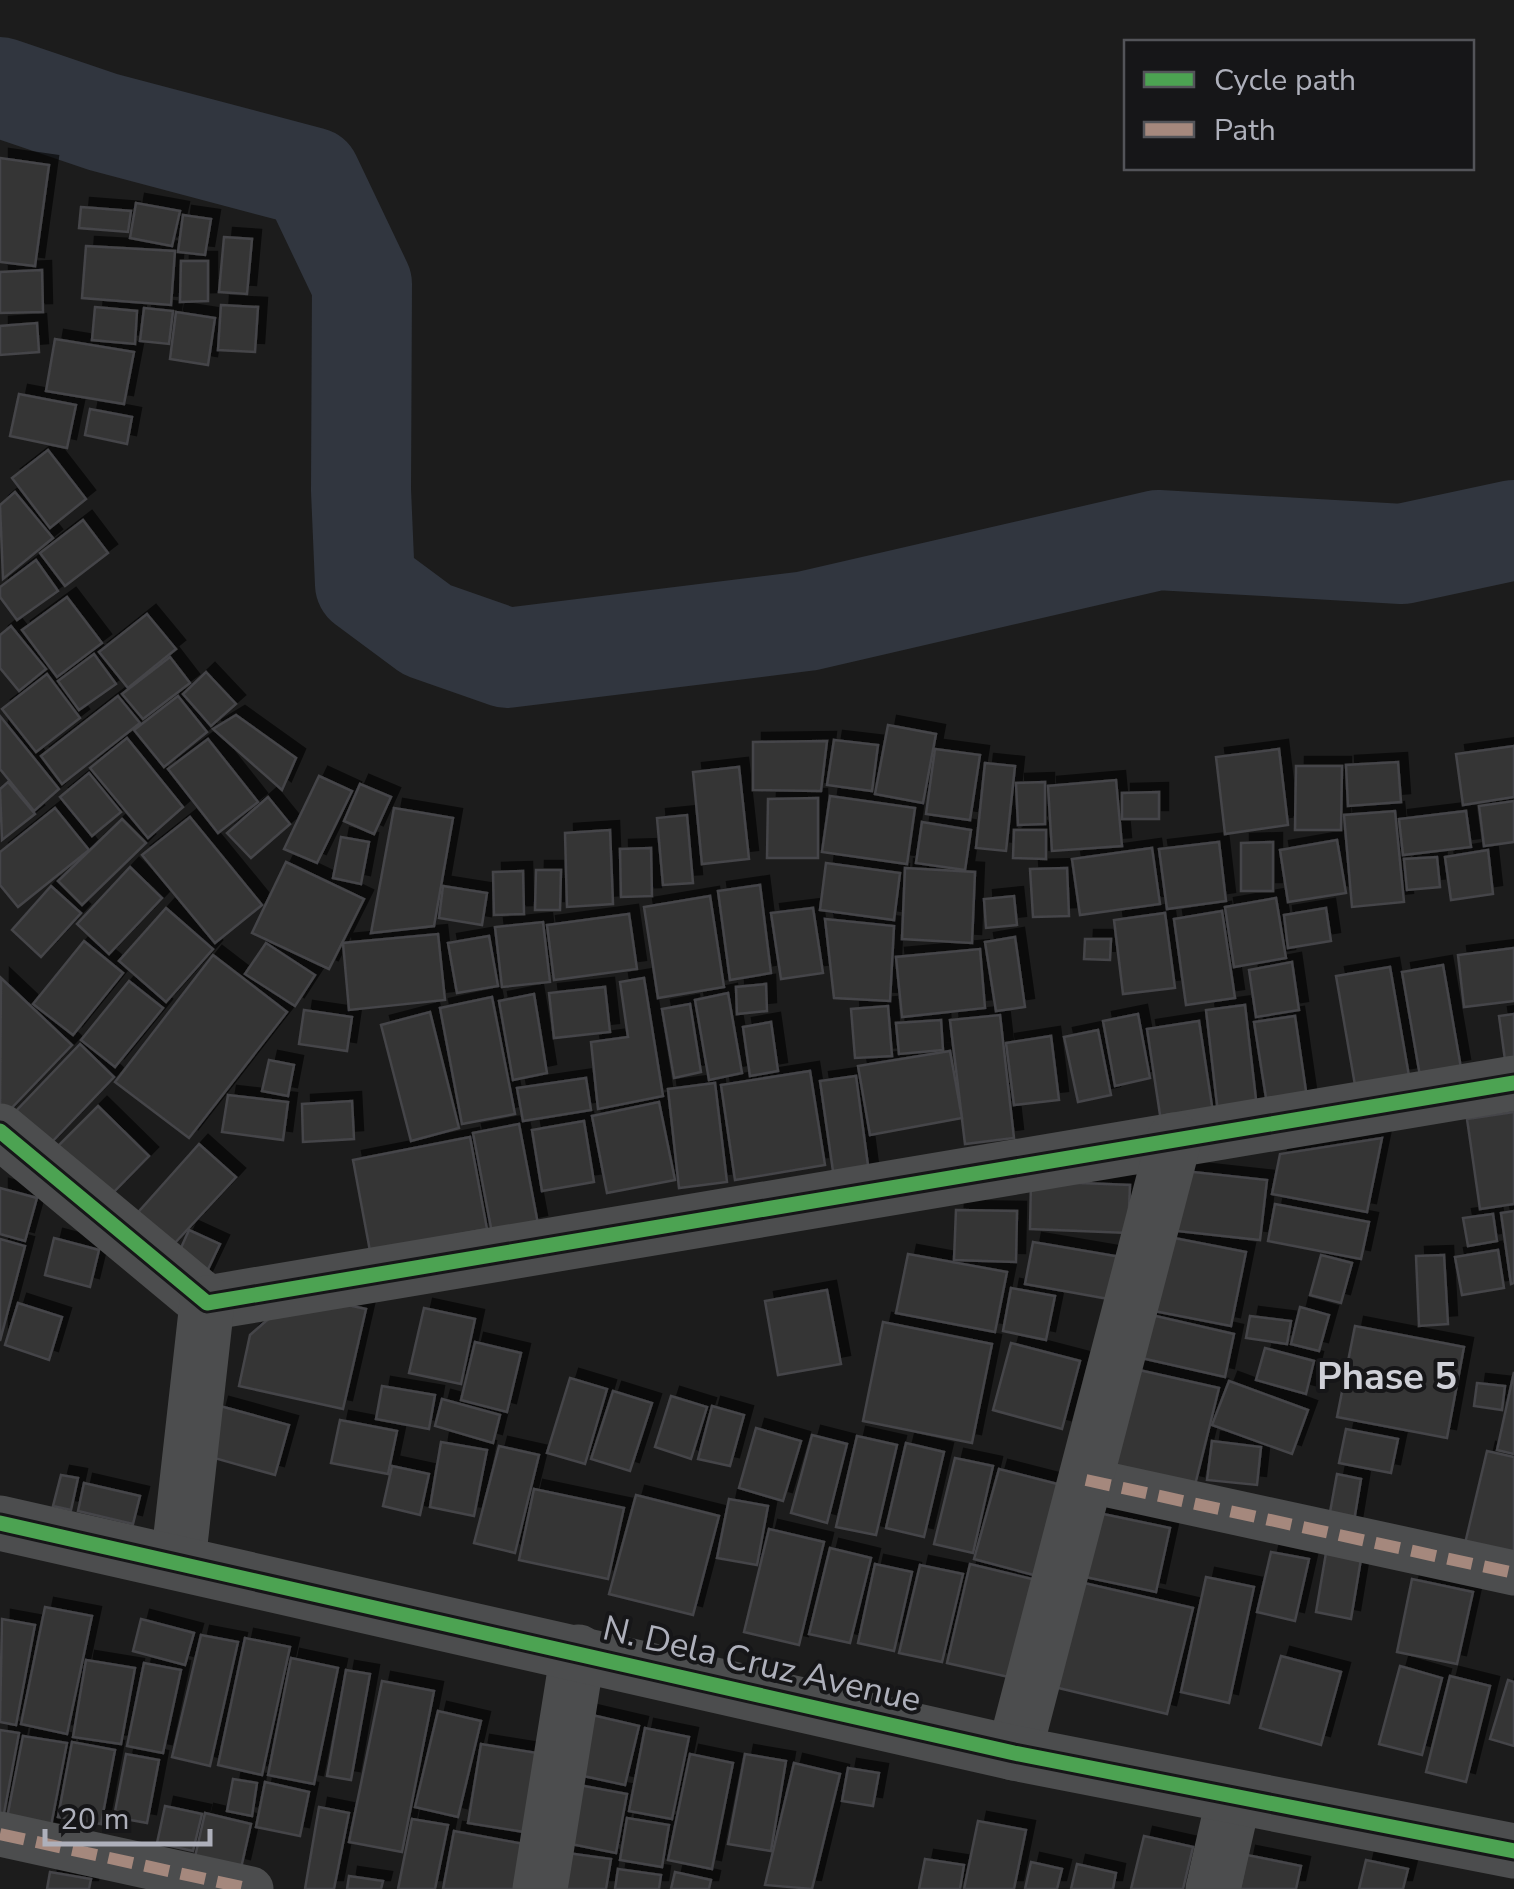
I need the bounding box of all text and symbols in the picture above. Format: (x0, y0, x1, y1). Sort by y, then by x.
legend (1124, 40, 1474, 170)
text: Cycle path (1214, 60, 1356, 101)
text: Path (1214, 110, 1276, 151)
district label: Phase 5 (1317, 1351, 1457, 1402)
street label: N. Dela Cruz Avenue (598, 1605, 926, 1723)
scale bar (45, 1784, 210, 1846)
text: 20 m (60, 1799, 129, 1840)

